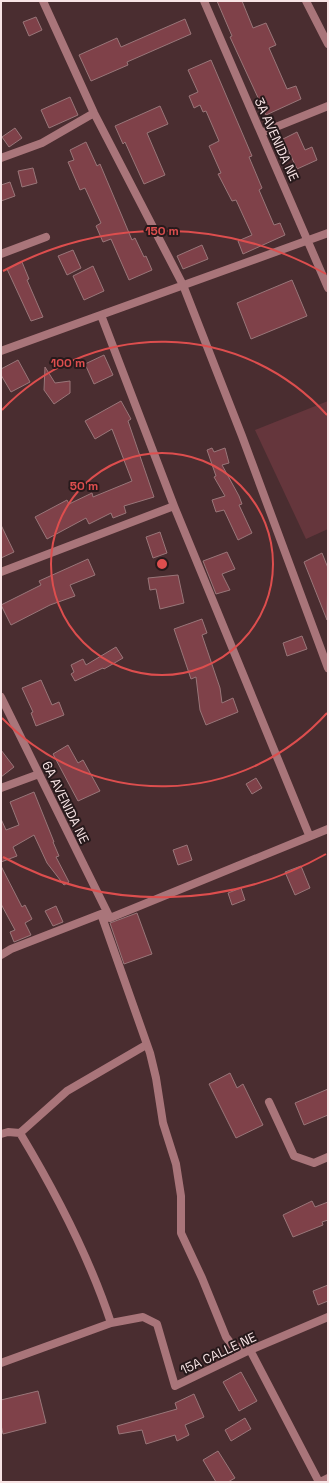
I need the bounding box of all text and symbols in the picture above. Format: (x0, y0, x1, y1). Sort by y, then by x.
street label: 3A AVENIDA NE (251, 95, 303, 184)
text: 150 m (145, 223, 179, 239)
text: 100 m (51, 355, 85, 371)
text: 50 m (70, 478, 98, 494)
centre of rings (155, 557, 169, 571)
street label: 6A AVENIDA NE (38, 758, 93, 846)
street label: 15A CALLE NE (178, 1328, 259, 1378)

